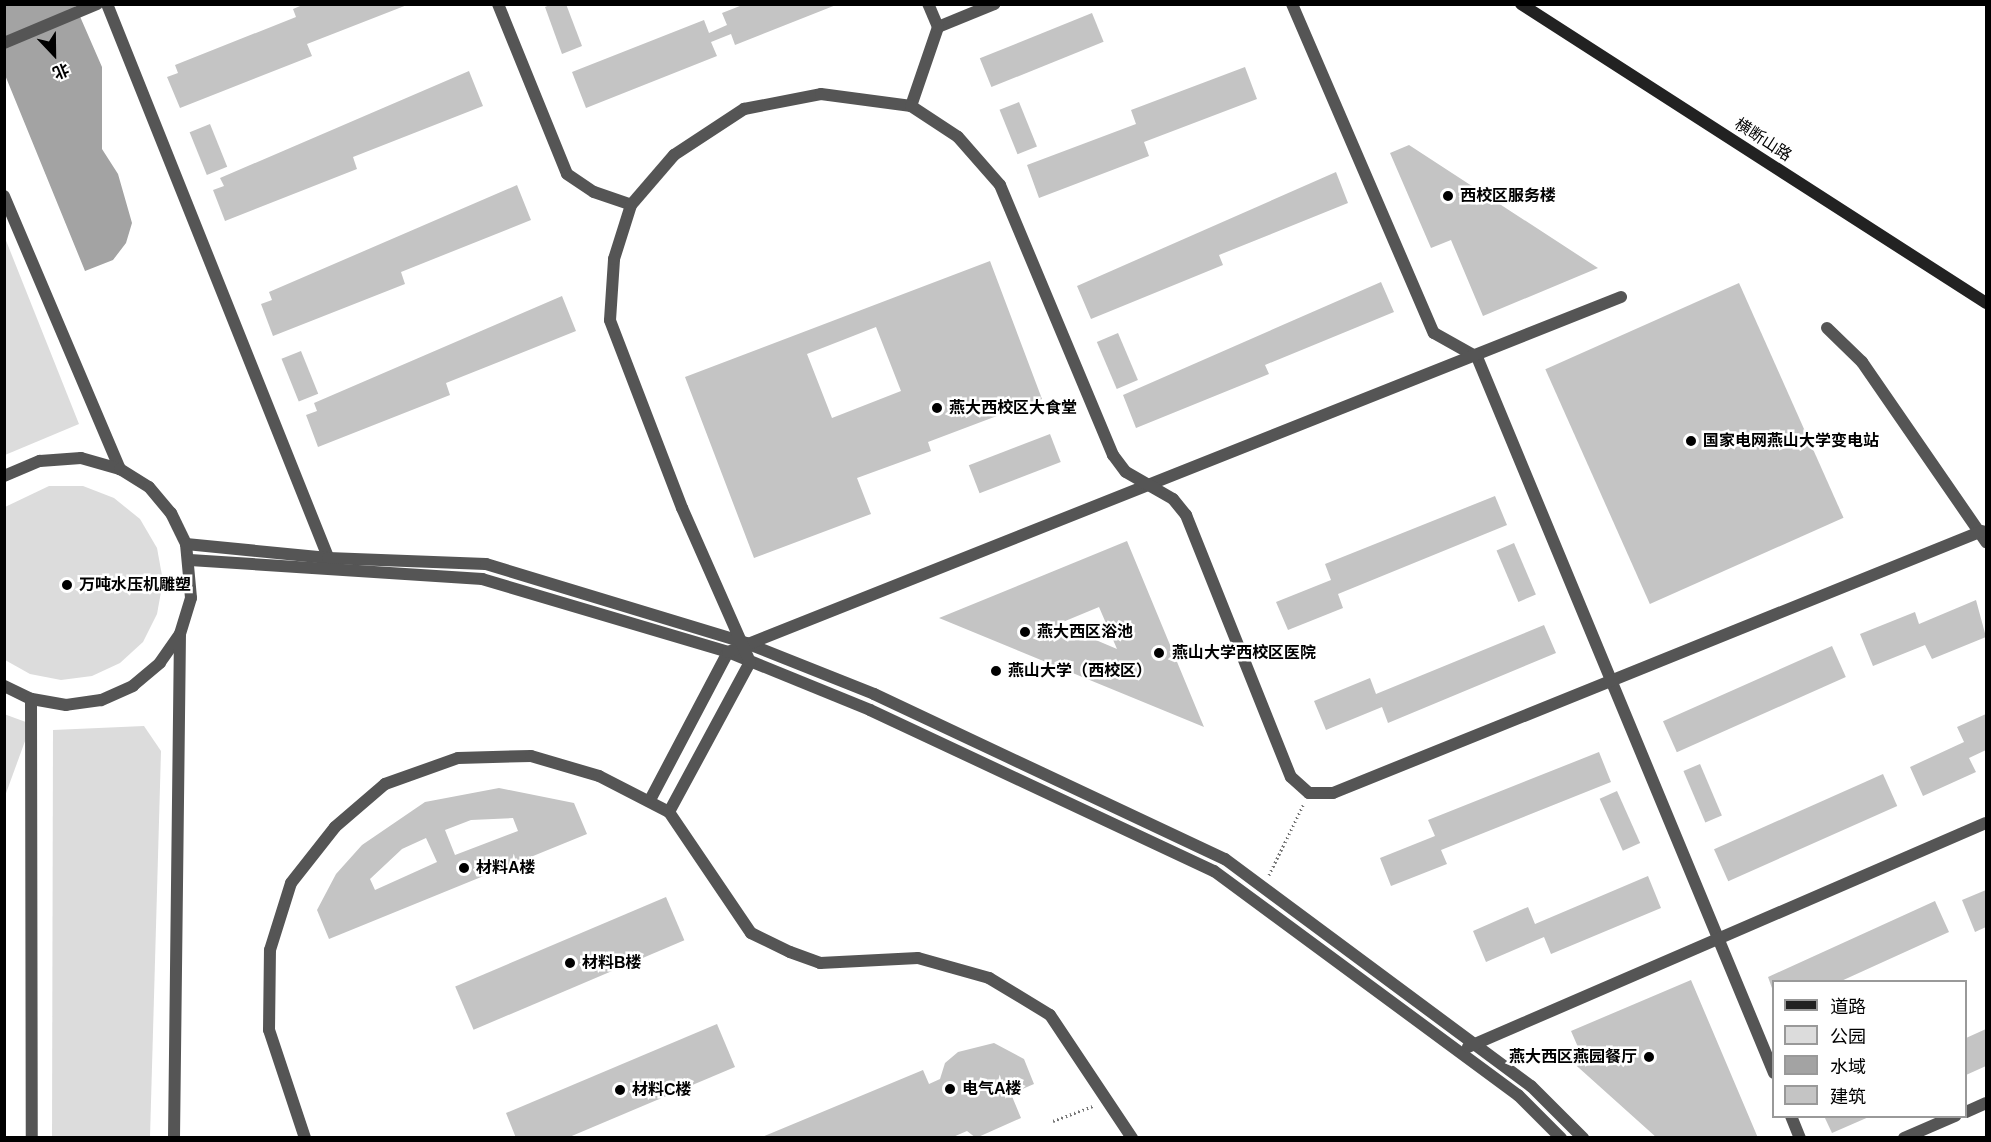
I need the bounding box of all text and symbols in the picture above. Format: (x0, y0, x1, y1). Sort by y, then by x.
north arrow (24, 24, 84, 84)
text: 北 (50, 60, 72, 82)
street label: 横断山路 (1731, 115, 1795, 165)
place label: 西校区服务楼 (1460, 186, 1556, 206)
marker: 西校区服务楼 (1441, 189, 1455, 203)
place label: 燕大西校区大食堂 (949, 398, 1077, 418)
marker: 燕大西校区大食堂 (930, 401, 944, 415)
place label: 国家电网燕山大学变电站 (1703, 431, 1879, 451)
marker: 国家电网燕山大学变电站 (1684, 434, 1698, 448)
place label: 万吨水压机雕塑 (79, 575, 191, 595)
marker: 万吨水压机雕塑 (60, 578, 74, 592)
place label: 燕大西区浴池 (1037, 622, 1133, 642)
marker: 燕大西区浴池 (1018, 625, 1032, 639)
place label: 燕山大学西校区医院 (1172, 643, 1316, 663)
marker: 燕山大学西校区医院 (1150, 644, 1168, 662)
place label: 燕山大学（西校区） (1008, 661, 1152, 681)
marker: 燕山大学（西校区） (989, 664, 1003, 678)
place label: 材料A楼 (476, 858, 536, 878)
marker: 材料A楼 (457, 861, 471, 875)
place label: 材料B楼 (582, 953, 642, 973)
marker: 材料B楼 (563, 956, 577, 970)
legend (1772, 980, 1967, 1118)
text: 道路 (1830, 997, 1866, 1017)
text: 公园 (1830, 1027, 1866, 1047)
place label: 燕大西区燕园餐厅 (1509, 1047, 1637, 1067)
marker: 燕大西区燕园餐厅 (1642, 1050, 1656, 1064)
text: 水域 (1830, 1057, 1866, 1077)
place label: 电气A楼 (962, 1079, 1022, 1099)
place label: 材料C楼 (632, 1080, 692, 1100)
marker: 电气A楼 (943, 1082, 957, 1096)
marker: 材料C楼 (613, 1083, 627, 1097)
text: 建筑 (1830, 1087, 1866, 1107)

